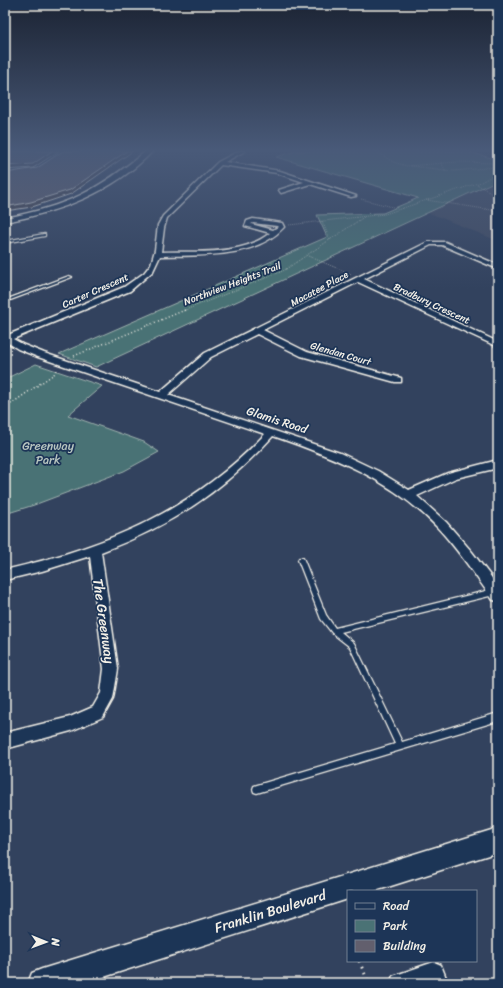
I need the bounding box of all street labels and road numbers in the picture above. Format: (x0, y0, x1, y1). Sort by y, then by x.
street label: Northview Heights Trail (181, 257, 285, 311)
street label: Macatee Place (287, 266, 352, 312)
street label: Carter Crescent (59, 268, 132, 314)
street label: Bradbury Crescent (390, 278, 474, 330)
street label: Glendan Court (308, 337, 374, 372)
street label: Glamis Road (244, 400, 312, 441)
street label: The Greenway (85, 577, 122, 666)
street label: Franklin Boulevard (211, 882, 331, 940)

